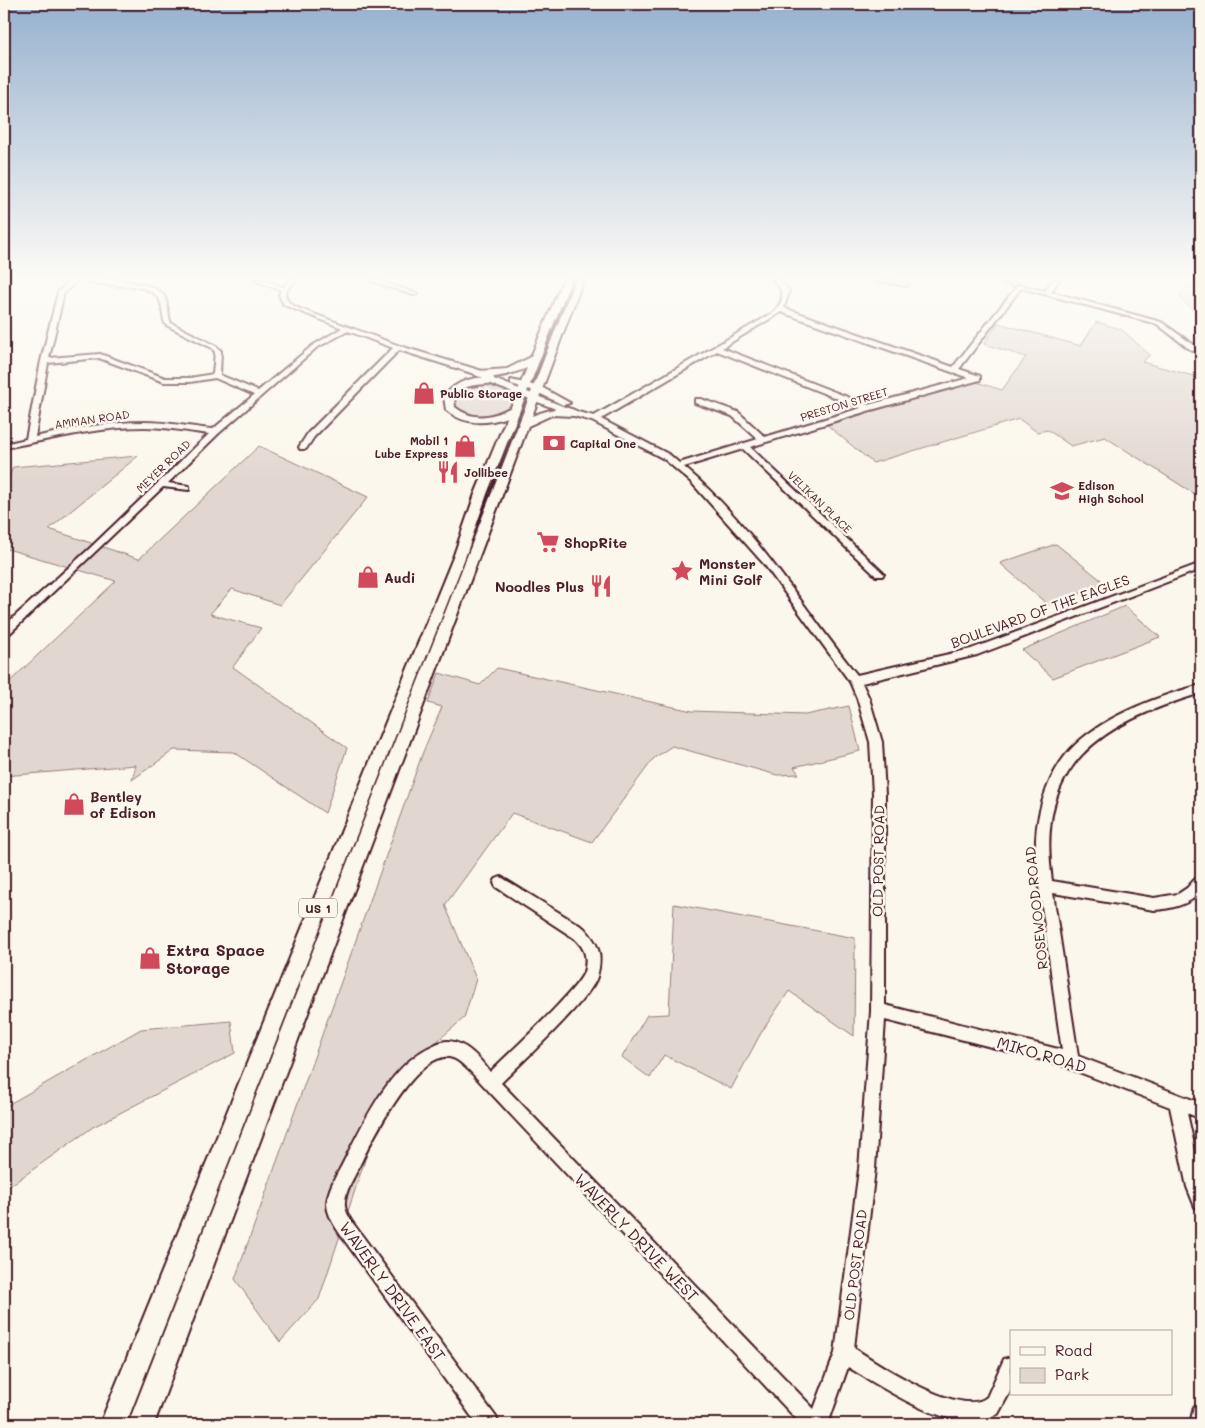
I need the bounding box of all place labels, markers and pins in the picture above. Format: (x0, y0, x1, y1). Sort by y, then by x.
shop icon: Public Storage (411, 380, 437, 406)
place label: Public Storage (440, 386, 523, 401)
bank icon: Capital One (541, 430, 567, 456)
place label: Mobil 1 Lube Express (375, 433, 448, 461)
shop icon: Mobil 1 Lube Express (452, 433, 478, 459)
place label: Capital One (570, 436, 636, 451)
restaurant icon: Jollibee (435, 459, 461, 485)
place label: Jollibee (464, 465, 508, 480)
school or university icon: Edison High School (1049, 478, 1075, 504)
place label: Edison High School (1078, 478, 1144, 506)
supermarket icon: ShopRite (535, 529, 561, 555)
place label: ShopRite (564, 533, 627, 552)
place label: Monster Mini Golf (699, 554, 763, 589)
place icon: Monster Mini Golf (669, 558, 695, 584)
shop icon: Audi (355, 564, 381, 590)
place label: Audi (384, 568, 415, 587)
restaurant icon: Noodles Plus (588, 573, 614, 599)
place label: Noodles Plus (495, 577, 584, 596)
place label: Bentley of Edison (90, 787, 156, 822)
shop icon: Bentley of Edison (61, 791, 87, 817)
place label: Extra Space Storage (166, 939, 265, 978)
shop icon: Extra Space Storage (137, 945, 163, 971)

